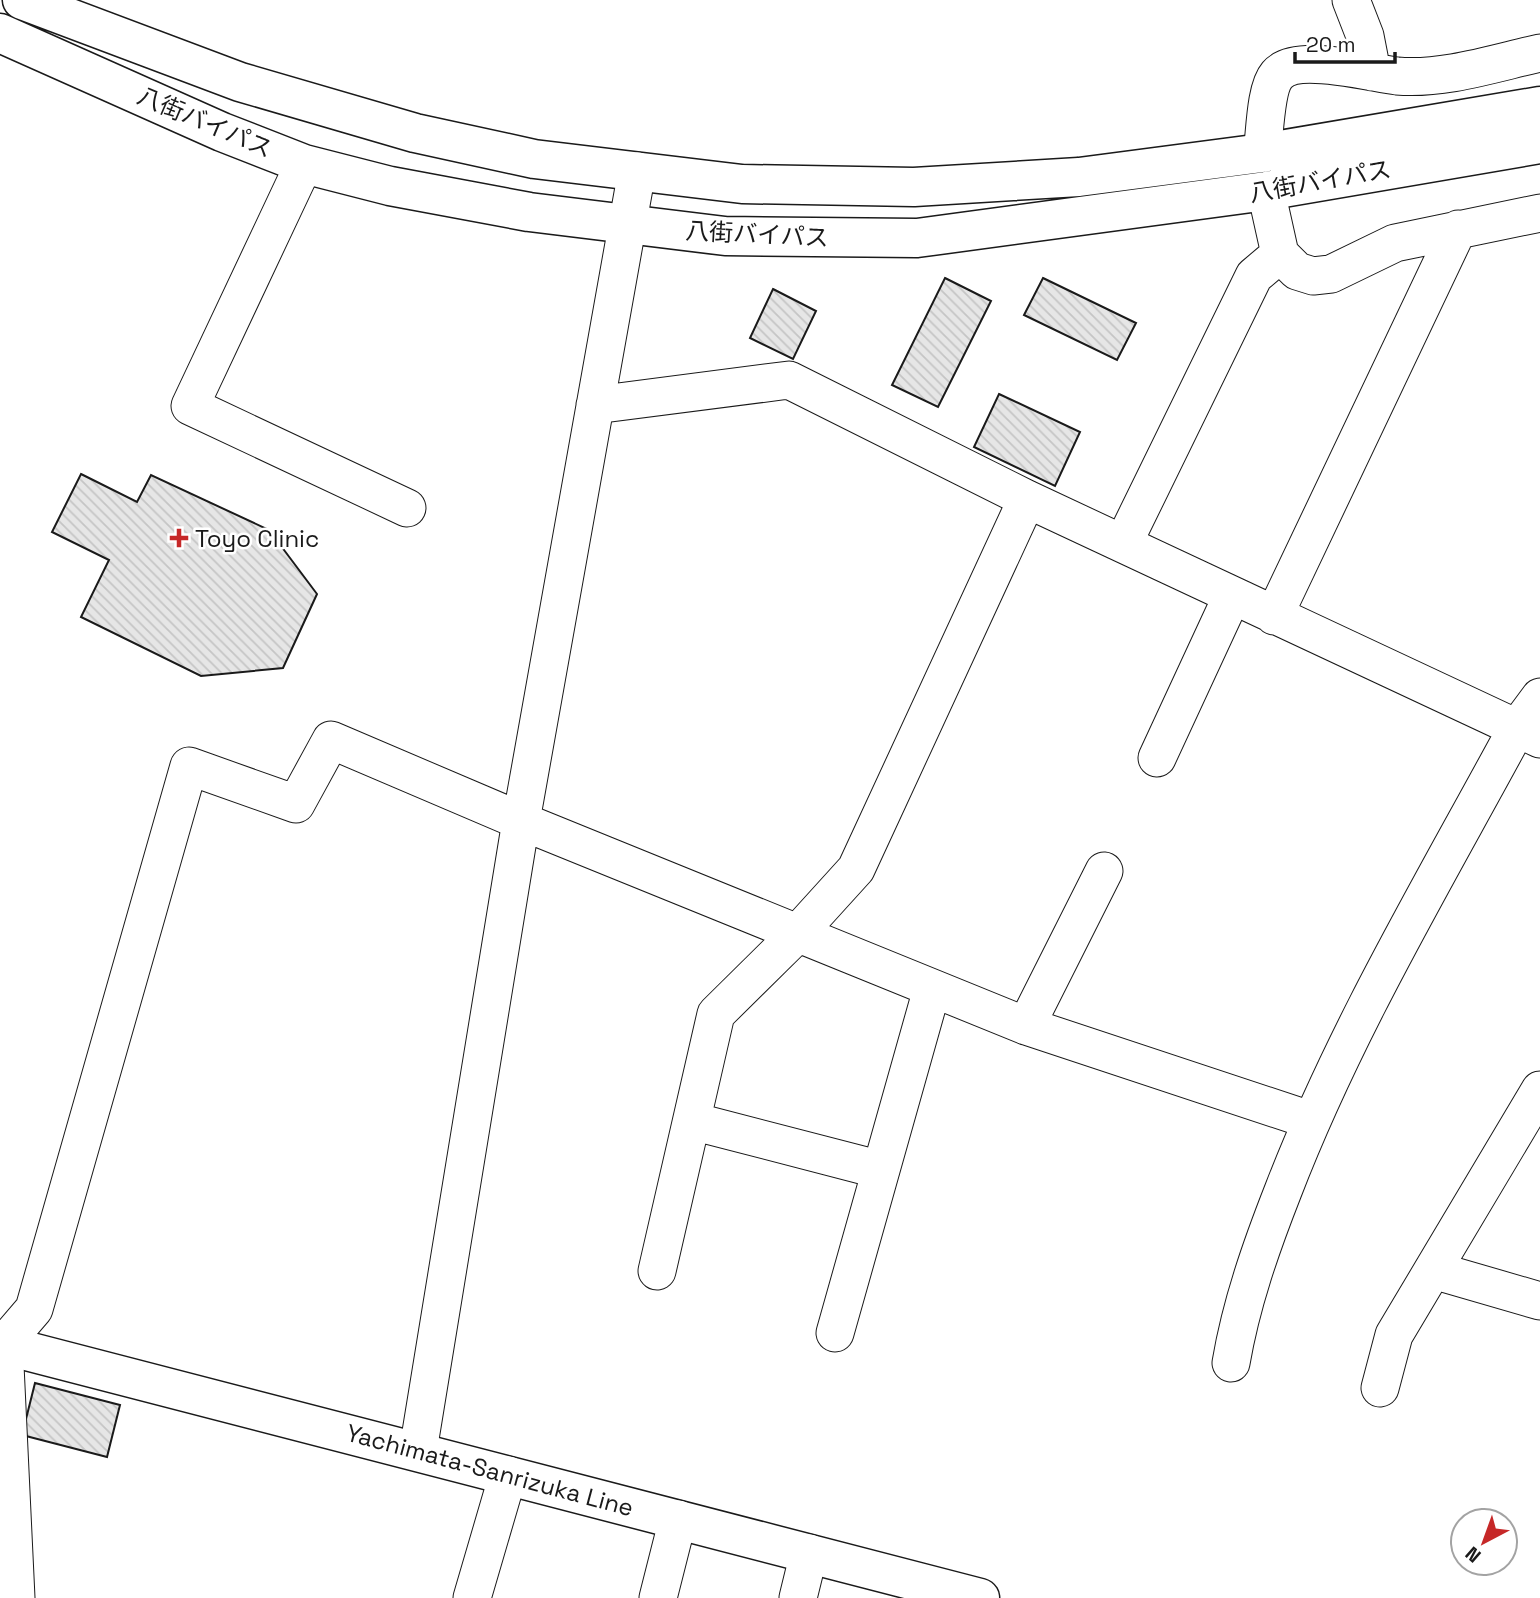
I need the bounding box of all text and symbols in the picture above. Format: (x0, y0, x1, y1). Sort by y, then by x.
scale bar (1295, 21, 1395, 65)
text: 20 m (1306, 31, 1356, 58)
street label: 八街バイパス (133, 80, 277, 164)
street label: 八街バイパス (1247, 153, 1393, 209)
street label: 八街バイパス (685, 215, 829, 253)
place label: Toyo Clinic (195, 523, 319, 554)
marker: Toyo Clinic (169, 528, 189, 548)
street label: Yachimata-Sanrizuka Line (343, 1417, 637, 1523)
north arrow (1449, 1507, 1519, 1577)
text: N (1460, 1541, 1486, 1568)

